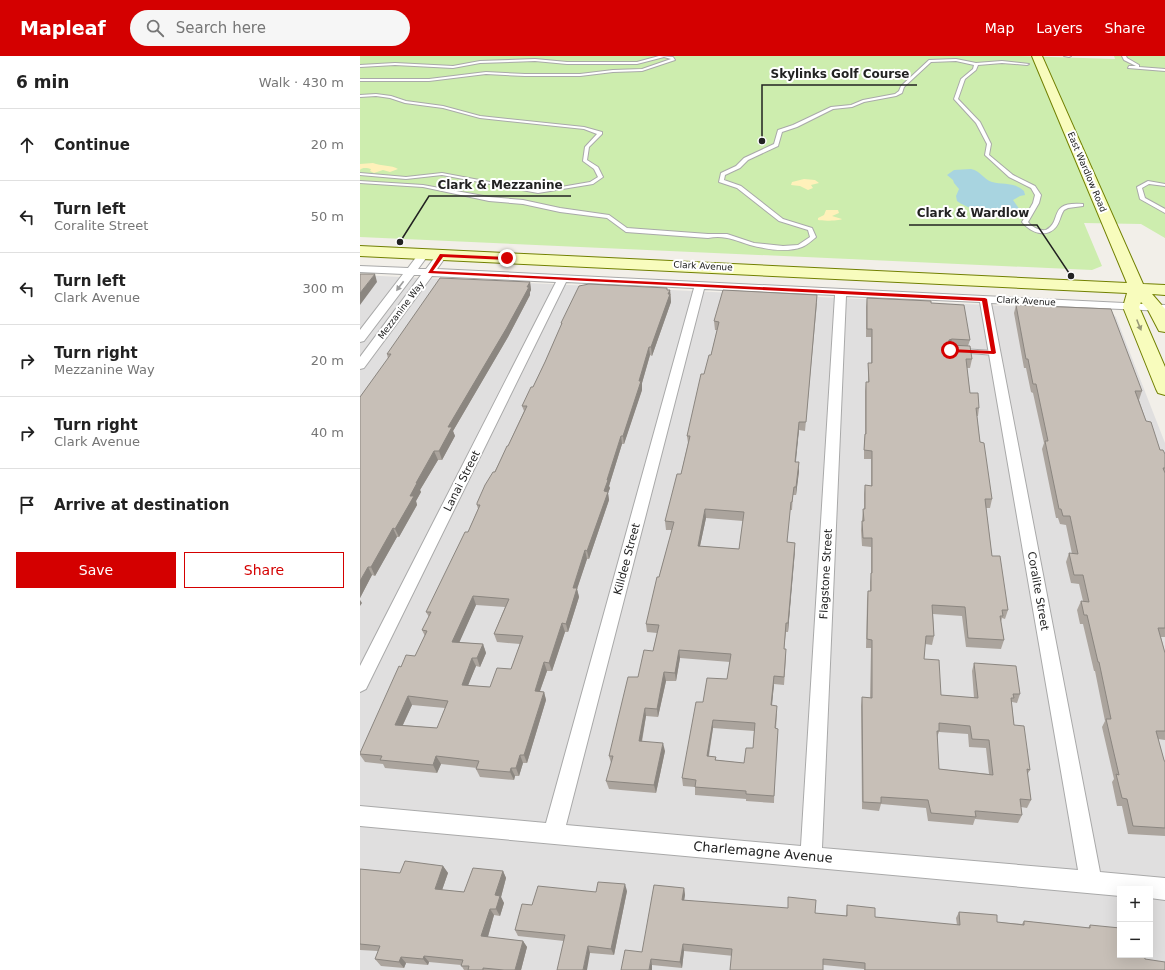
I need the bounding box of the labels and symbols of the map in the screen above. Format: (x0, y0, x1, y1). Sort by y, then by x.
callout: Skylinks Golf Course (762, 61, 917, 85)
text: Skylinks Golf Course (771, 67, 909, 81)
street label: East Wardlow Road (1066, 130, 1108, 214)
callout: Clark & Mezzanine (429, 172, 571, 196)
text: Clark & Mezzanine (437, 178, 563, 192)
callout: Clark & Wardlow (909, 201, 1037, 225)
text: Clark & Wardlow (917, 206, 1029, 220)
route end (498, 249, 516, 267)
street label: Clark Avenue (673, 259, 733, 273)
street label: Mezzanine Way (376, 279, 426, 341)
one-way arrow (396, 280, 404, 291)
street label: Clark Avenue (996, 294, 1056, 308)
one-way arrow (1136, 320, 1142, 331)
route start (941, 341, 959, 359)
street label: Lanai Street (441, 448, 483, 514)
street label: Killdee Street (611, 521, 643, 596)
street label: Flagstone Street (817, 528, 835, 620)
street label: Coralite Street (1025, 551, 1051, 632)
street label: Charlemagne Avenue (693, 838, 833, 866)

